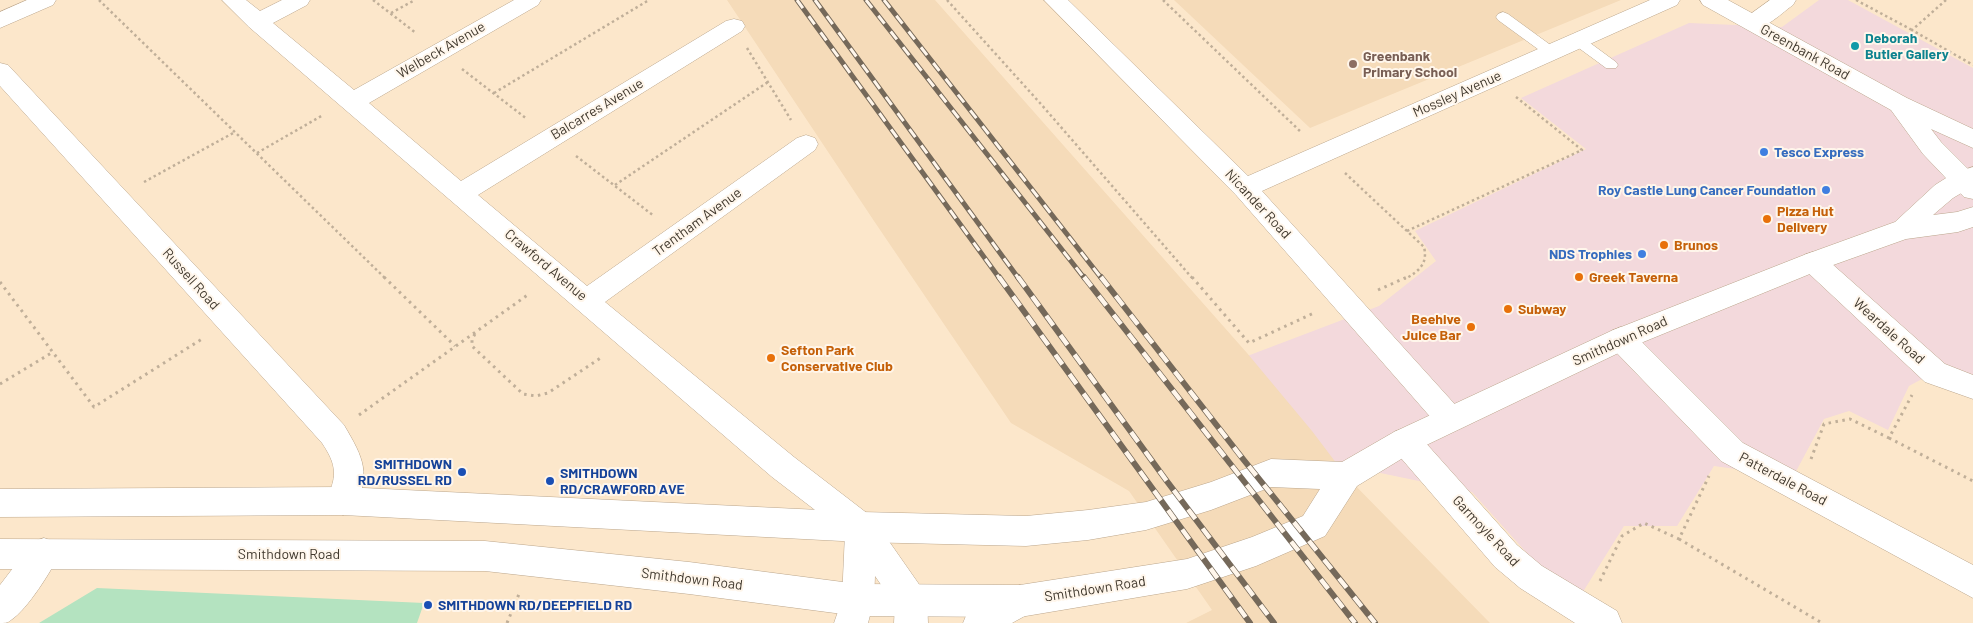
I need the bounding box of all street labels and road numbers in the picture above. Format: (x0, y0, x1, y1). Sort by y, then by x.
street label: Welbeck Avenue (394, 18, 488, 82)
street label: Greenbank Road (1758, 21, 1852, 83)
street label: Mossley Avenue (1410, 67, 1504, 121)
street label: Balcarres Avenue (548, 75, 646, 143)
street label: Nicander Road (1222, 166, 1294, 242)
street label: Trentham Avenue (649, 184, 745, 260)
street label: Crawford Avenue (501, 226, 591, 304)
street label: Russell Road (159, 245, 223, 313)
street label: Weardale Road (1850, 295, 1928, 367)
street label: Smithdown Road (1570, 313, 1670, 369)
street label: Patterdale Road (1736, 449, 1830, 509)
street label: Garmoyle Road (1449, 492, 1523, 570)
street label: Smithdown Road (238, 546, 340, 562)
street label: Smithdown Road (640, 564, 744, 594)
street label: Smithdown Road (1043, 573, 1147, 605)

